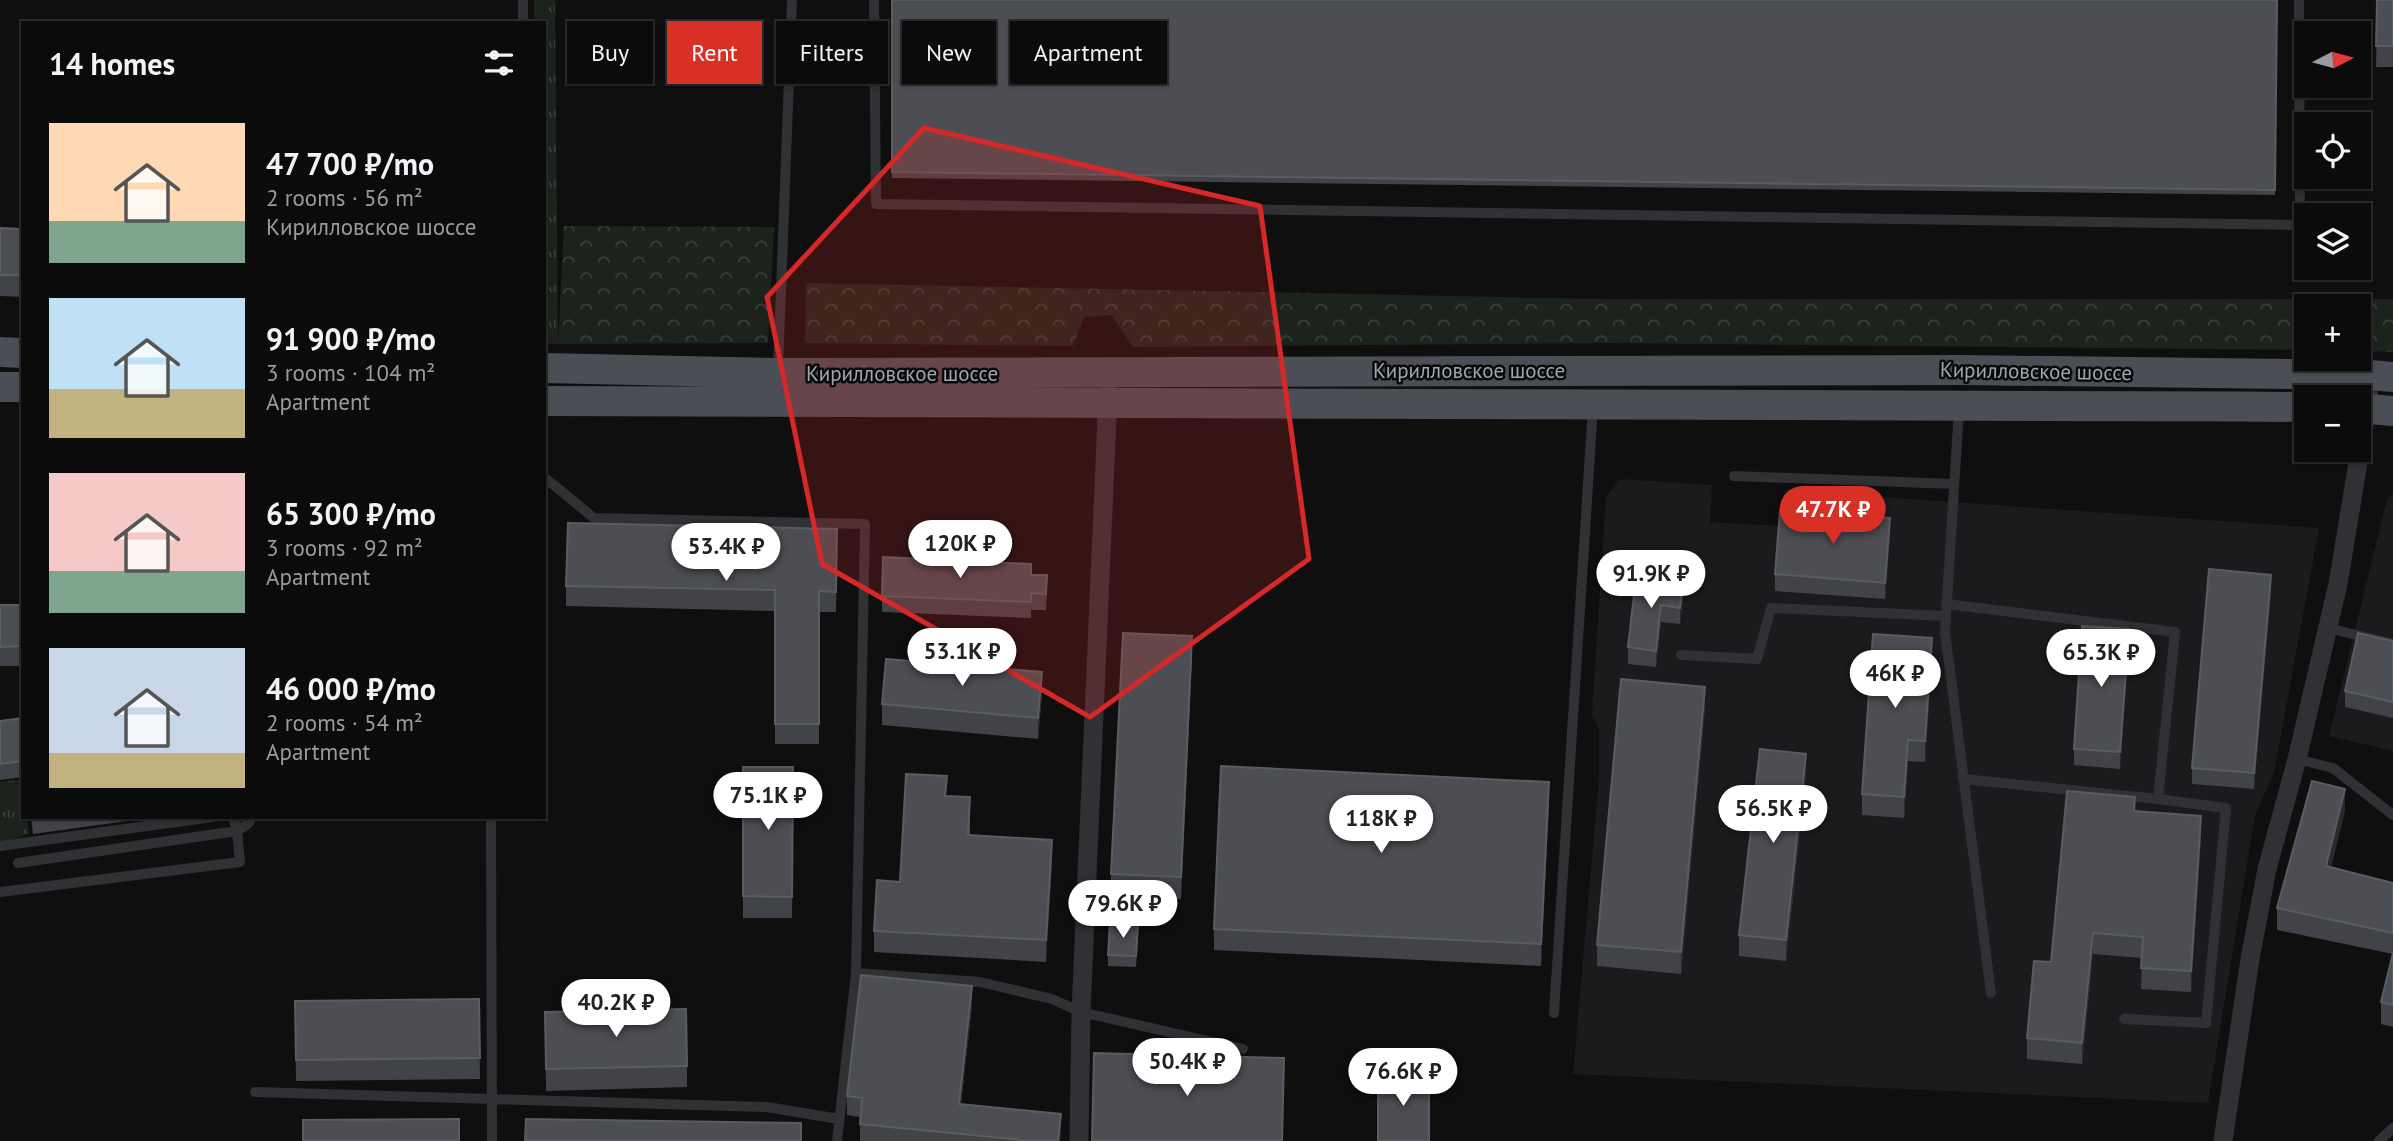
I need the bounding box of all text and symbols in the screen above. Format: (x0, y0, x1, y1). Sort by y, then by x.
chip: Buy (567, 21, 653, 84)
chip: Rent (667, 21, 762, 84)
chip: Filters (776, 21, 888, 84)
chip: New (902, 21, 996, 84)
chip: Apartment (1010, 21, 1167, 84)
north arrow (2294, 21, 2371, 98)
map controls (2294, 21, 2371, 462)
text: 14 homes (49, 44, 175, 83)
icon: filters (480, 44, 518, 82)
button: locate (2294, 112, 2371, 189)
text: 47 700 ₽/mo (266, 144, 434, 183)
icon: home (105, 151, 189, 235)
text: 2 rooms · 56 m² (266, 183, 423, 212)
button: layers (2294, 203, 2371, 280)
text: Кирилловское шоссе (266, 212, 476, 241)
button: + (2294, 294, 2371, 371)
text: 91 900 ₽/mo (266, 319, 436, 358)
icon: home (105, 326, 189, 410)
street label: Кирилловское шоссе (1940, 356, 2132, 386)
street label: Кирилловское шоссе (1373, 357, 1565, 384)
text: 3 rooms · 104 m² (266, 358, 435, 387)
street label: Кирилловское шоссе (806, 360, 998, 387)
button: − (2294, 385, 2371, 462)
text: Apartment (266, 387, 370, 416)
pin: 47.7K ₽ (1768, 486, 1898, 546)
text: 65 300 ₽/mo (266, 494, 436, 533)
text: 47.7K ₽ (1796, 494, 1870, 523)
icon: home (105, 501, 189, 585)
pin: 120K ₽ (903, 520, 1017, 580)
pin: 53.4K ₽ (661, 524, 791, 583)
text: 120K ₽ (924, 528, 996, 557)
text: 53.4K ₽ (687, 531, 765, 560)
text: 3 rooms · 92 m² (266, 533, 423, 562)
pin: 91.9K ₽ (1586, 550, 1716, 610)
text: 91.9K ₽ (1612, 558, 1690, 587)
text: Apartment (266, 562, 370, 591)
pin: 53.1K ₽ (897, 628, 1027, 688)
pin: 65.3K ₽ (2036, 630, 2166, 689)
text: 53.1K ₽ (923, 636, 1001, 665)
text: 65.3K ₽ (2062, 637, 2140, 666)
pin: 46K ₽ (1846, 650, 1944, 710)
text: 46K ₽ (1866, 658, 1924, 687)
text: 46 000 ₽/mo (266, 669, 436, 708)
icon: home (105, 676, 189, 760)
text: 2 rooms · 54 m² (266, 708, 423, 737)
text: Apartment (266, 737, 370, 766)
pin: 75.1K ₽ (703, 772, 833, 832)
text: 75.1K ₽ (729, 780, 807, 809)
pin: 56.5K ₽ (1708, 786, 1838, 845)
text: 56.5K ₽ (1734, 793, 1812, 822)
pin: 118K ₽ (1324, 796, 1438, 855)
text: 118K ₽ (1345, 803, 1417, 832)
pin: 79.6K ₽ (1058, 880, 1188, 940)
text: 79.6K ₽ (1084, 888, 1162, 917)
pin: 40.2K ₽ (551, 979, 681, 1039)
text: 40.2K ₽ (577, 987, 655, 1016)
pin: 50.4K ₽ (1122, 1038, 1252, 1098)
text: 50.4K ₽ (1148, 1046, 1226, 1075)
pin: 76.6K ₽ (1338, 1048, 1468, 1108)
text: 76.6K ₽ (1364, 1056, 1442, 1085)

